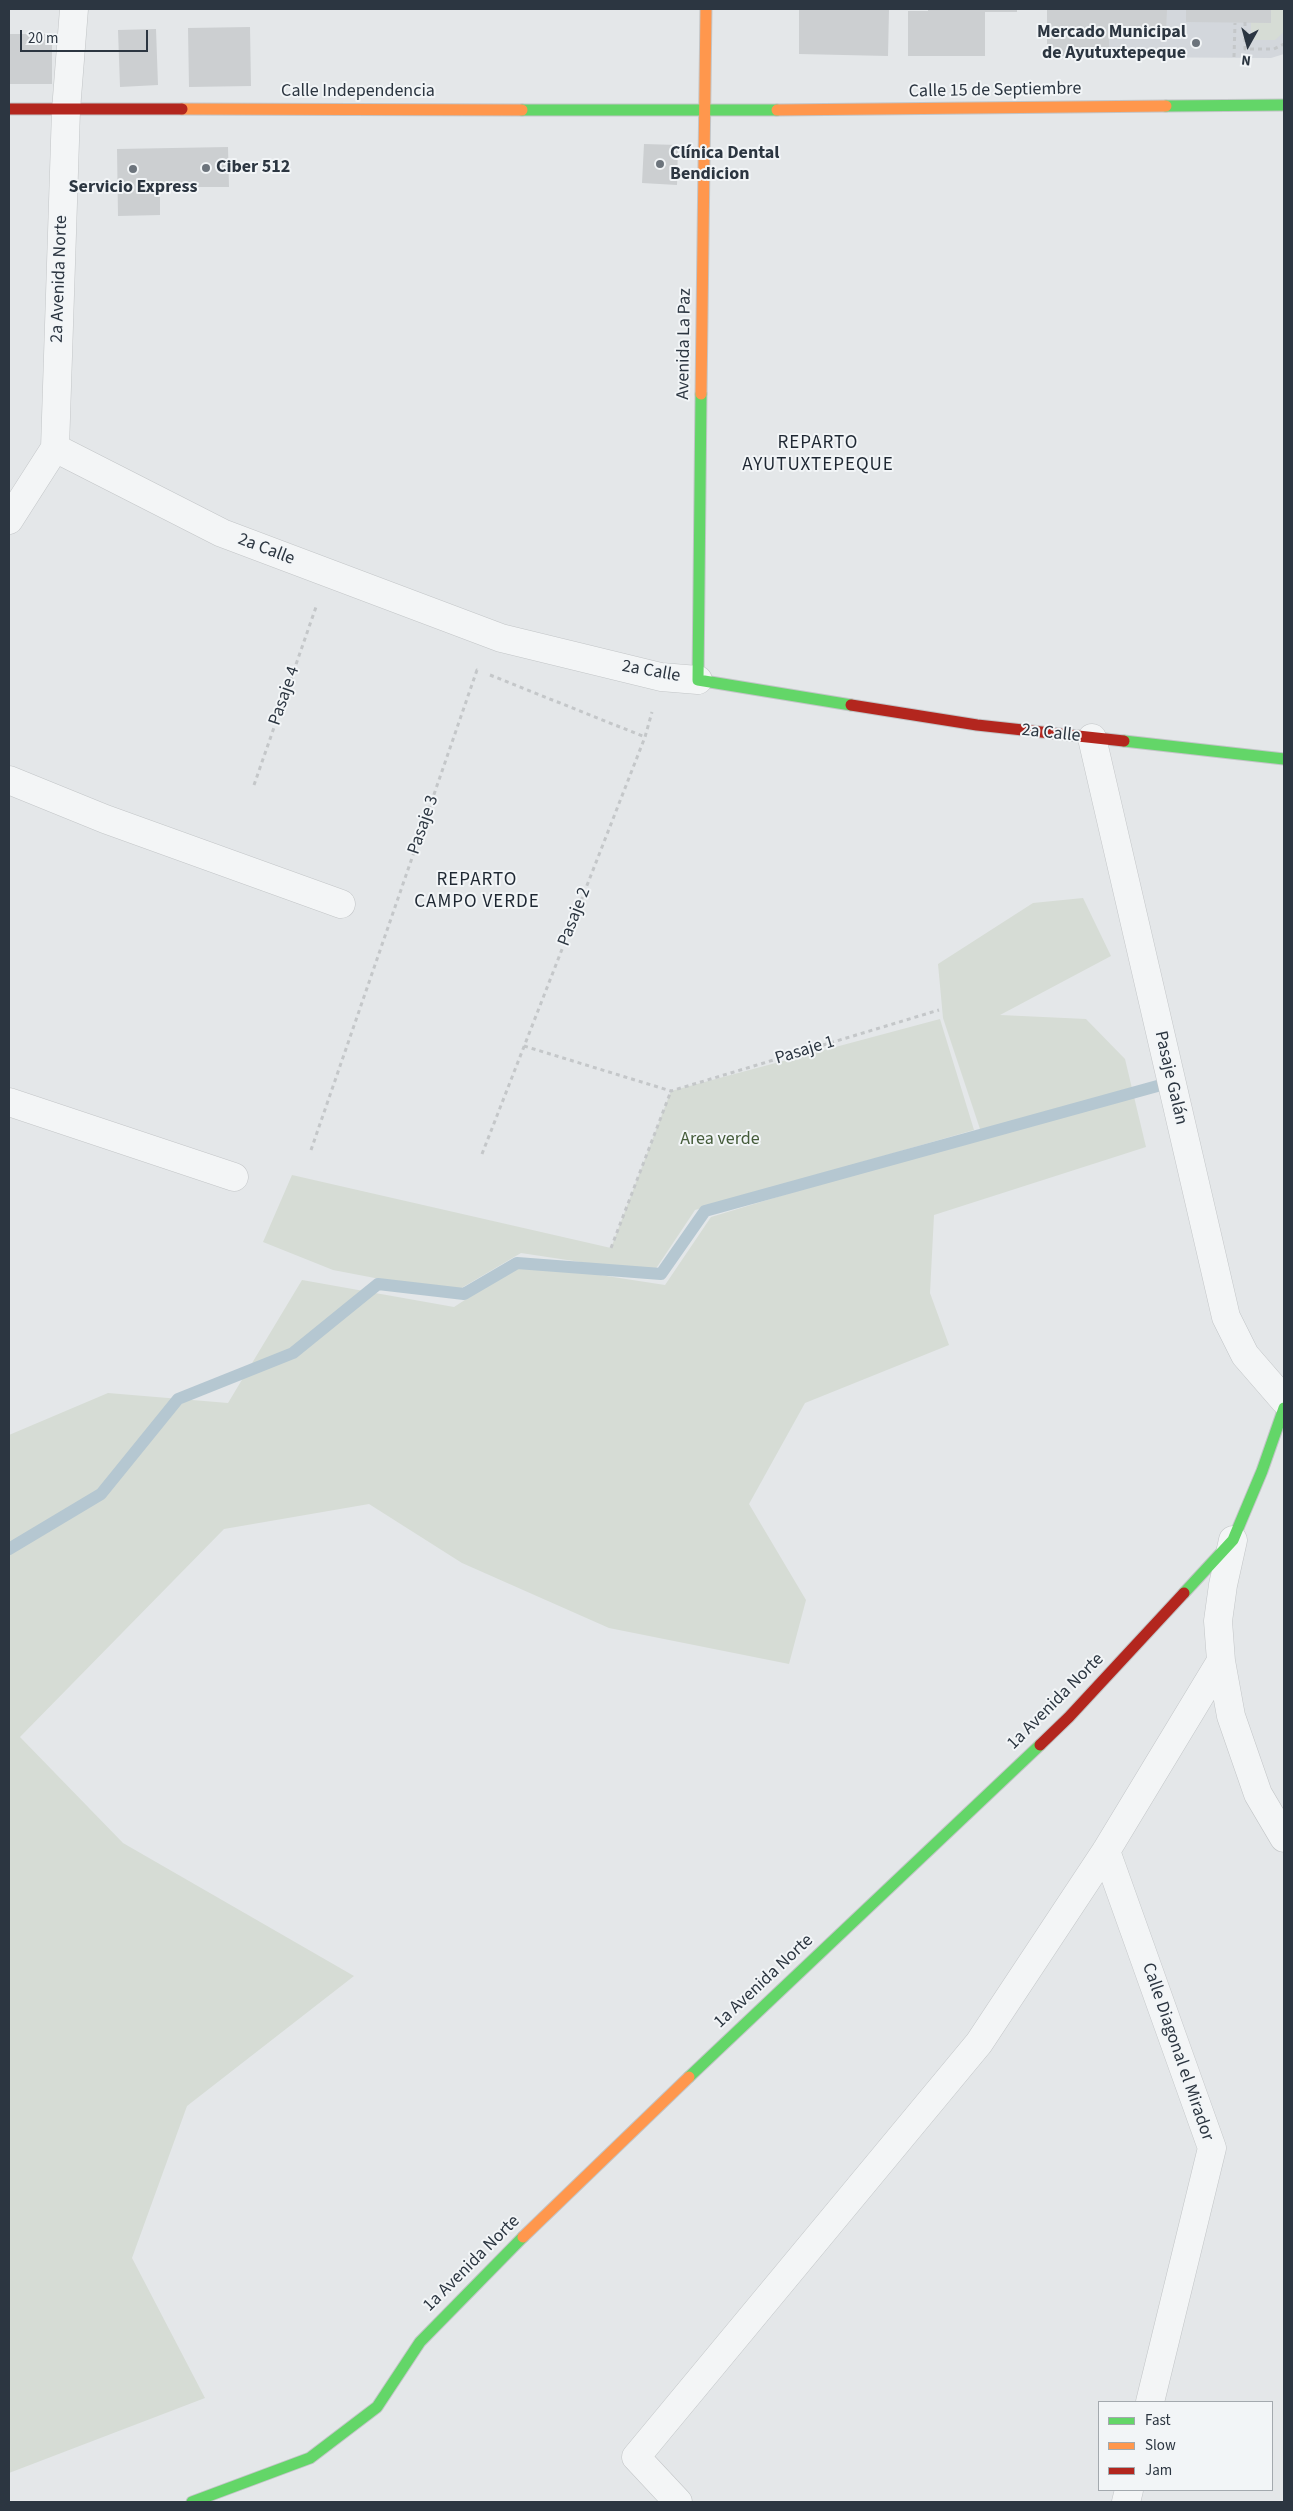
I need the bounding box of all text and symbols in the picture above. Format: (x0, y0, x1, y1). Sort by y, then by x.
scale bar (22, 20, 150, 52)
north arrow (1223, 20, 1273, 70)
place label: Mercado Municipal de Ayutuxtepeque (1037, 22, 1186, 64)
text: 20 m (28, 28, 58, 49)
marker: Mercado Municipal de Ayutuxtepeque (1190, 37, 1202, 49)
text: N (1240, 49, 1252, 70)
street label: Calle 15 de Septiembre (909, 79, 1081, 103)
street label: Calle Independencia (281, 81, 435, 103)
place label: Clínica Dental Bendicion (670, 143, 779, 186)
place label: Ciber 512 (216, 157, 290, 179)
marker: Clínica Dental Bendicion (654, 158, 666, 170)
marker: Ciber 512 (200, 162, 212, 174)
marker: Servicio Express (127, 163, 139, 175)
place label: Servicio Express (69, 177, 197, 199)
street label: 2a Avenida Norte (47, 215, 73, 343)
street label: Avenida La Paz (673, 288, 697, 400)
district label: REPARTO AYUTUXTEPEQUE (741, 433, 895, 477)
street label: 2a Calle (235, 529, 297, 571)
street label: 2a Calle (620, 656, 682, 688)
street label: Pasaje 4 (265, 664, 305, 728)
street label: 2a Calle (1020, 720, 1082, 748)
street label: Pasaje 3 (404, 793, 444, 857)
district label: REPARTO CAMPO VERDE (413, 870, 541, 914)
street label: Pasaje 2 (554, 885, 596, 949)
street label: Pasaje Galán (1149, 1029, 1191, 1127)
street label: Pasaje 1 (773, 1032, 837, 1070)
park label: Area verde (680, 1129, 760, 1151)
street label: 1a Avenida Norte (1003, 1649, 1109, 1755)
street label: 1a Avenida Norte (710, 1930, 818, 2034)
street label: Calle Diagonal el Mirador (1136, 1960, 1218, 2144)
street label: 1a Avenida Norte (419, 2211, 525, 2317)
legend (1098, 2401, 1273, 2491)
text: Fast (1145, 2410, 1171, 2431)
text: Slow (1145, 2435, 1176, 2456)
text: Jam (1145, 2460, 1172, 2481)

